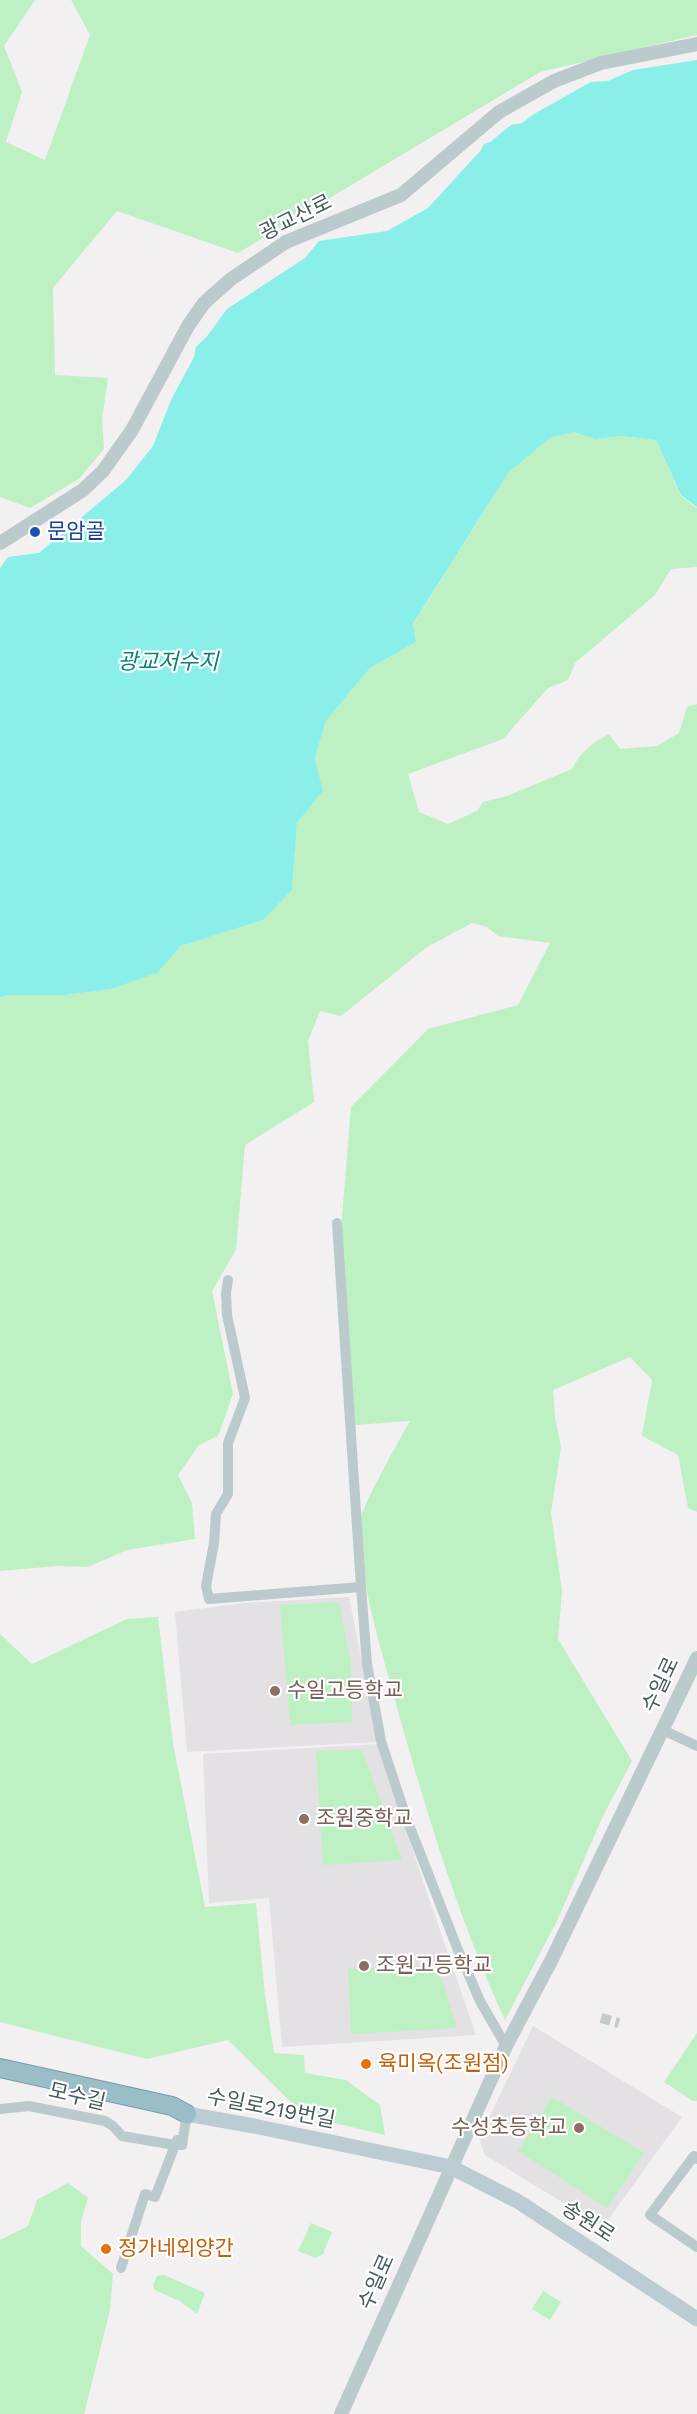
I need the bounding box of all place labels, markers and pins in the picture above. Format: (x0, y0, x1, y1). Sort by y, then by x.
place label: 문암골 (47, 519, 105, 545)
marker: 문암골 (28, 525, 42, 539)
place label: 수일고등학교 (287, 1678, 403, 1704)
marker: 수일고등학교 (268, 1684, 282, 1698)
place label: 조원중학교 (316, 1806, 413, 1832)
marker: 조원중학교 (297, 1812, 311, 1826)
place label: 조원고등학교 (376, 1953, 492, 1979)
marker: 조원고등학교 (357, 1959, 371, 1973)
place label: 육미옥(조원점) (378, 2051, 509, 2077)
marker: 육미옥(조원점) (359, 2057, 373, 2071)
place label: 수성초등학교 (451, 2115, 567, 2141)
marker: 수성초등학교 (572, 2121, 586, 2135)
place label: 정가네외양간 (118, 2236, 234, 2262)
marker: 정가네외양간 (99, 2242, 113, 2256)

